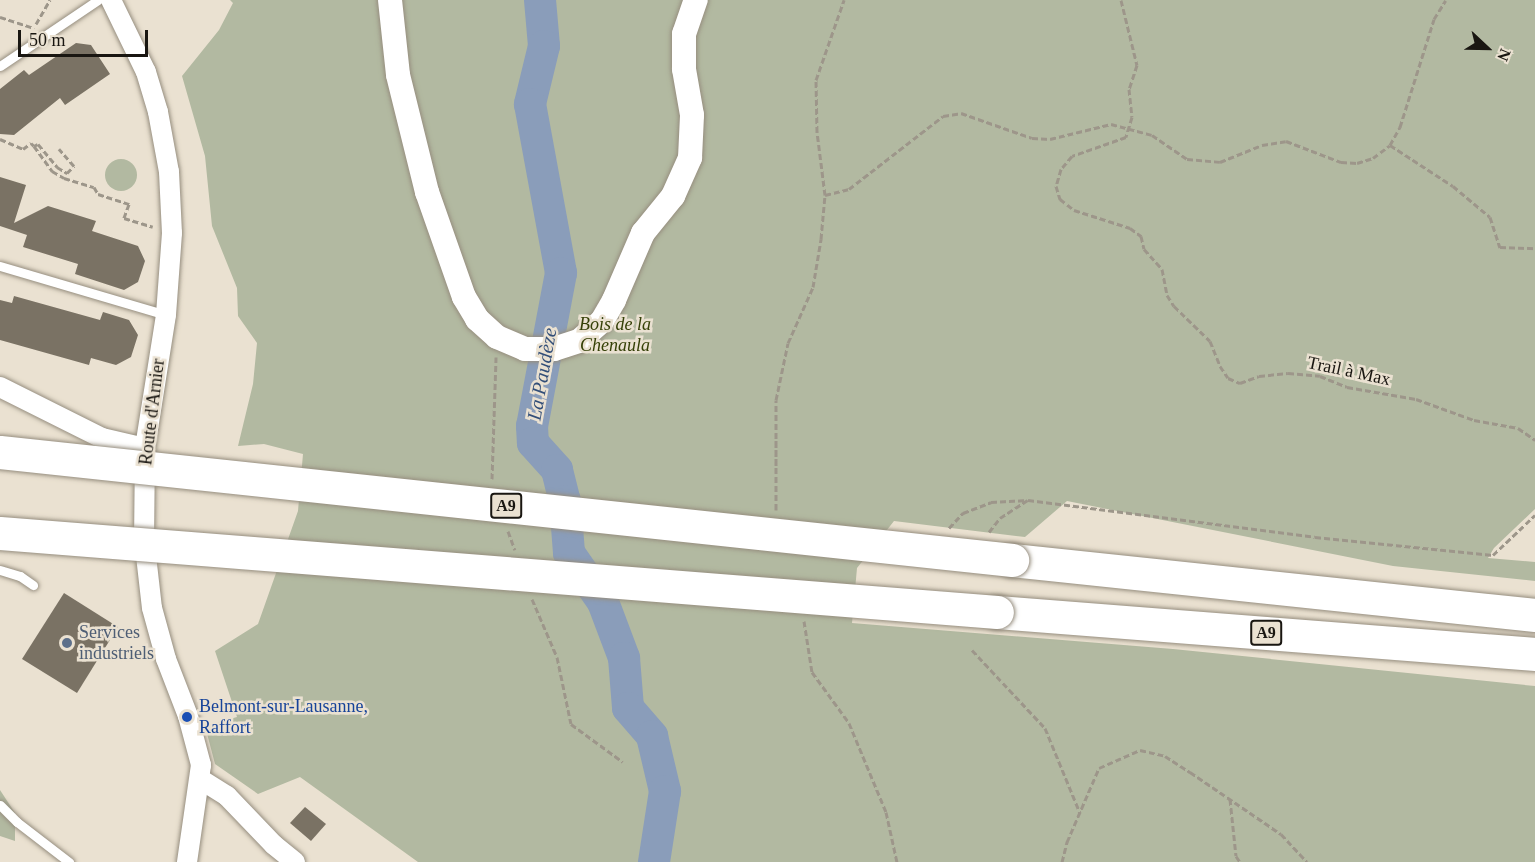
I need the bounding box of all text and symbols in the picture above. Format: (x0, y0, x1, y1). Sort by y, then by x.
scale bar (21, 18, 152, 56)
north arrow (1457, 18, 1517, 78)
text: 50 m (29, 30, 66, 50)
text: N (1494, 46, 1514, 63)
park label: Bois de la Chenaula (579, 314, 651, 356)
water label: La Paudèze (522, 326, 562, 422)
street label: Trail à Max (1306, 352, 1392, 390)
street label: Route d'Arnier (135, 358, 169, 466)
road number: A9 (490, 493, 522, 519)
road number: A9 (1250, 620, 1282, 646)
place label: Services industriels (79, 622, 154, 664)
marker: Services industriels (60, 636, 74, 650)
place label: Belmont-sur-Lausanne, Raffort (199, 696, 368, 738)
marker: Belmont-sur-Lausanne, Raffort (180, 710, 194, 724)

